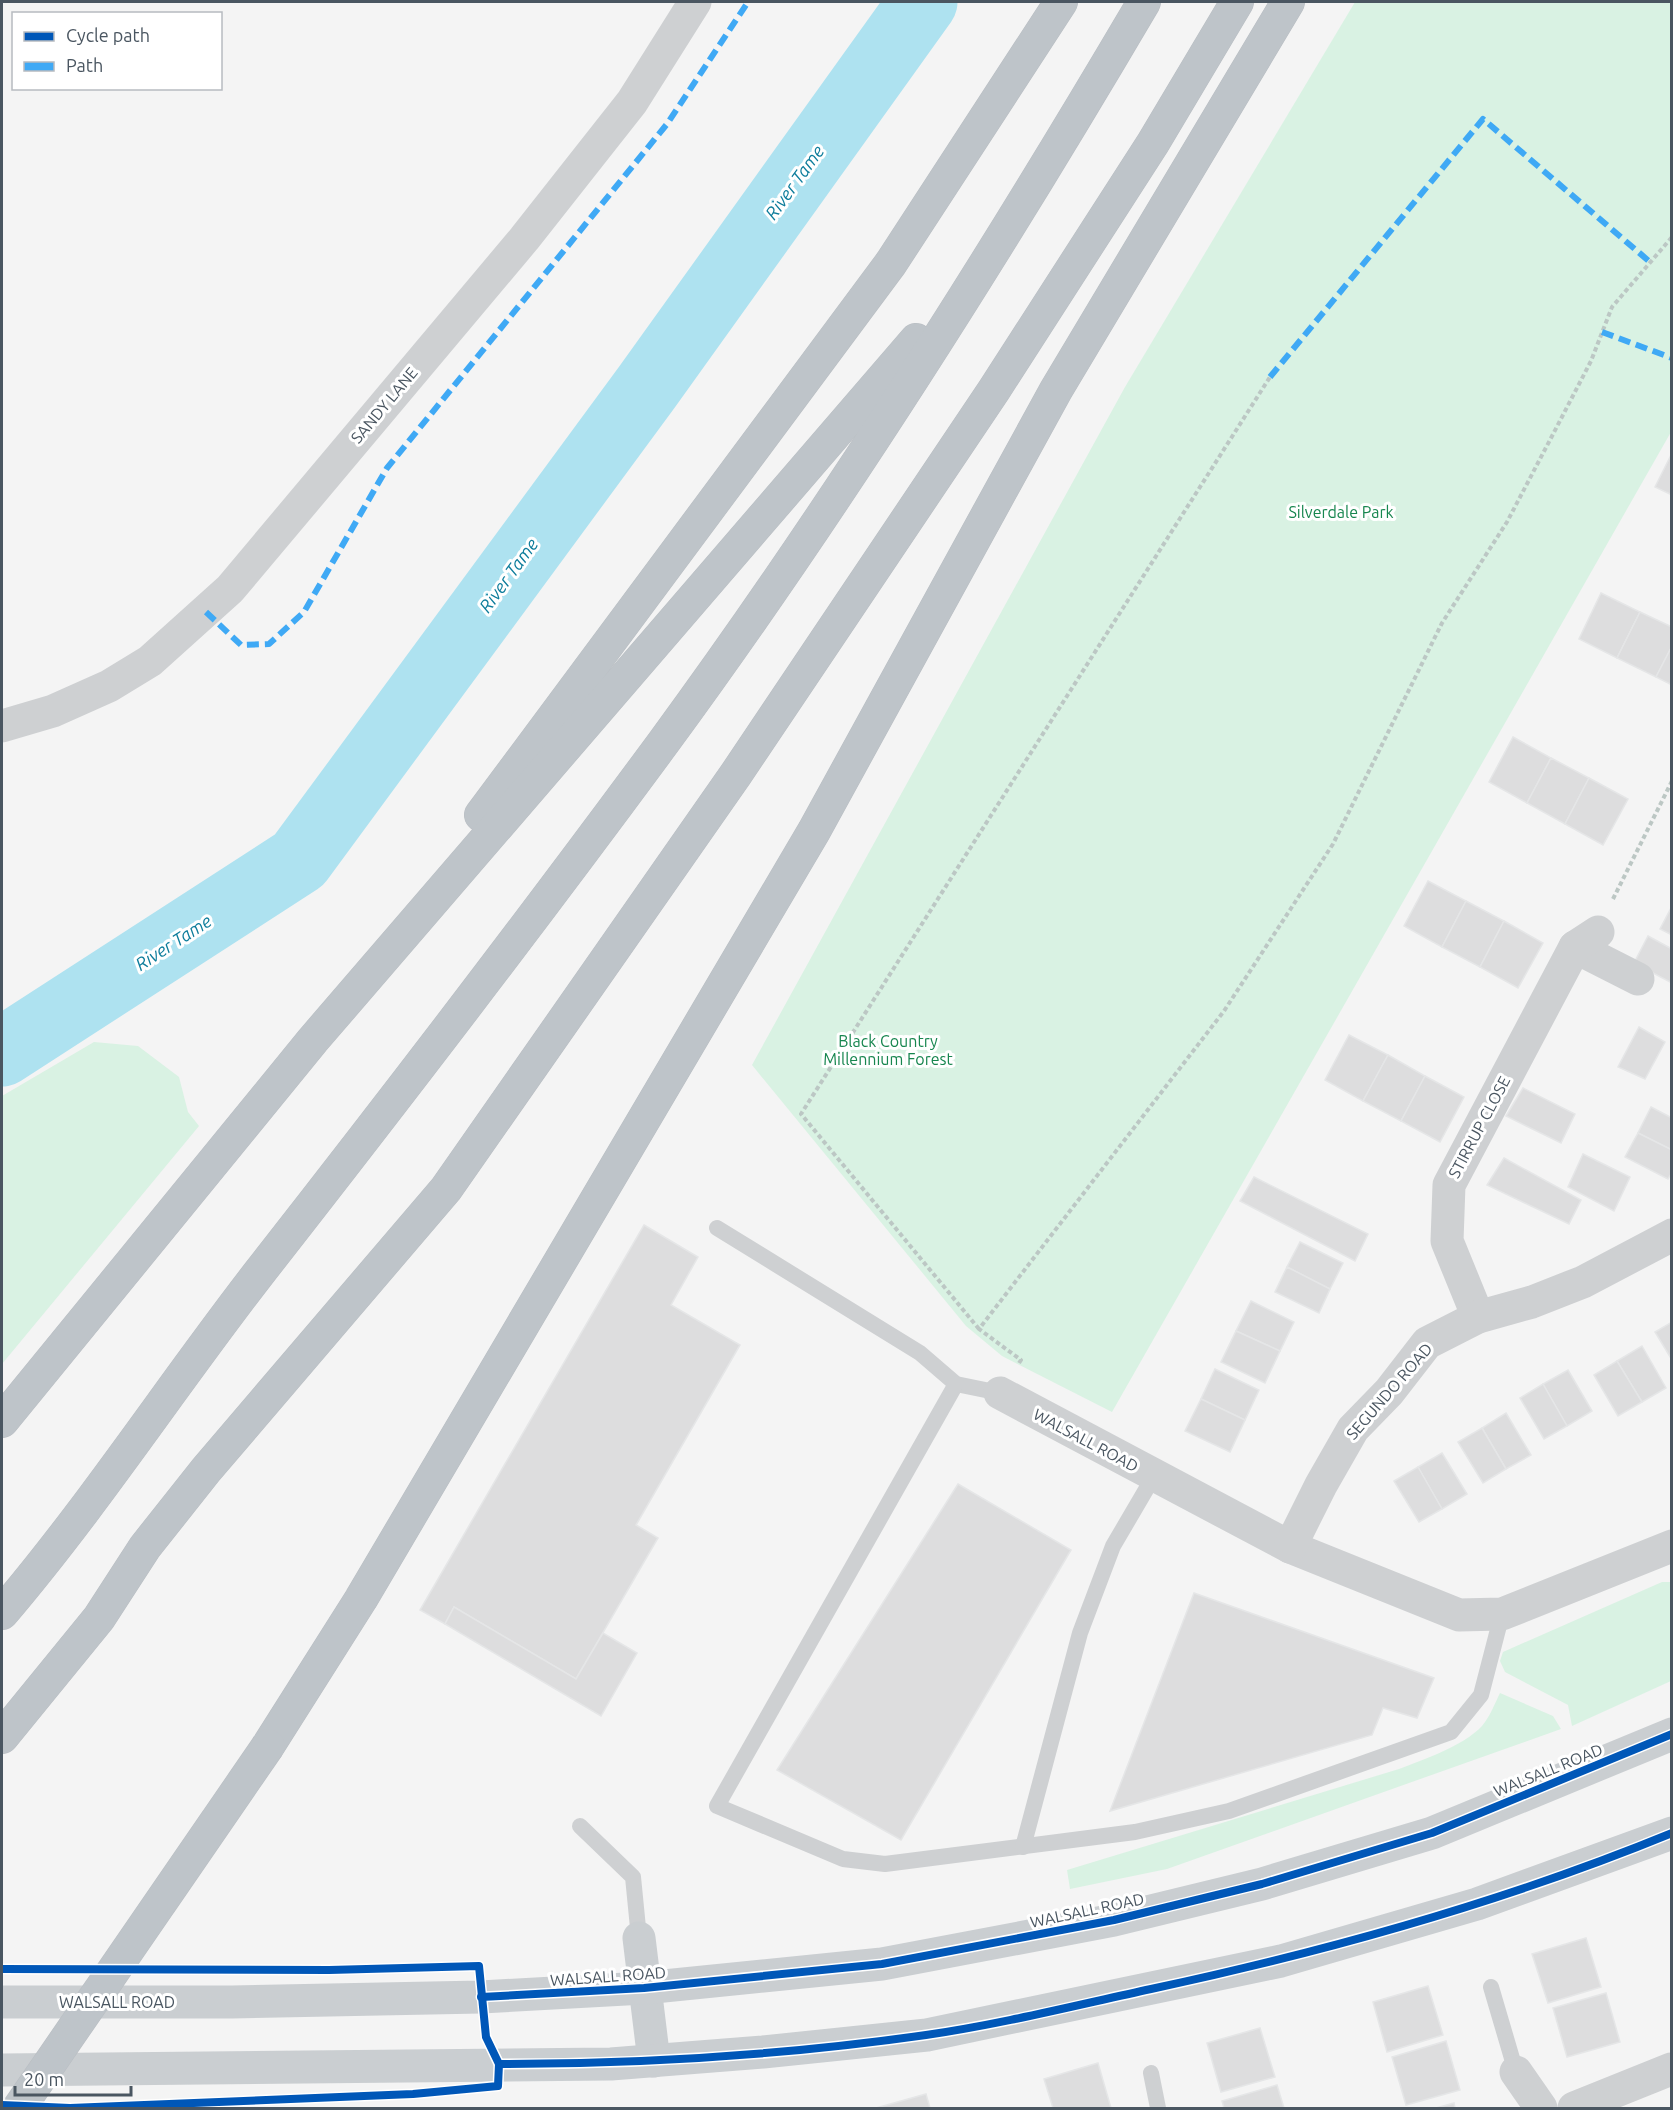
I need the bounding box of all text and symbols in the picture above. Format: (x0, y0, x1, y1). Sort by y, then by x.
legend (12, 12, 222, 90)
text: Cycle path (66, 25, 150, 45)
text: Path (66, 55, 103, 75)
water label: River Tame (760, 141, 828, 223)
street label: SANDY LANE (347, 363, 421, 447)
park label: Silverdale Park (1288, 503, 1394, 521)
water label: River Tame (474, 534, 542, 616)
water label: River Tame (131, 910, 215, 974)
park label: Black Country Millennium Forest (823, 1032, 954, 1068)
street label: STIRRUP CLOSE (1445, 1073, 1513, 1181)
street label: SEGUNDO ROAD (1342, 1339, 1436, 1443)
street label: WALSALL ROAD (1031, 1405, 1141, 1475)
street label: WALSALL ROAD (1491, 1740, 1605, 1800)
street label: WALSALL ROAD (1028, 1889, 1146, 1931)
street label: WALSALL ROAD (549, 1963, 667, 1989)
street label: WALSALL ROAD (59, 1993, 175, 2011)
scale bar (15, 2059, 130, 2097)
text: 20 m (24, 2069, 64, 2089)

